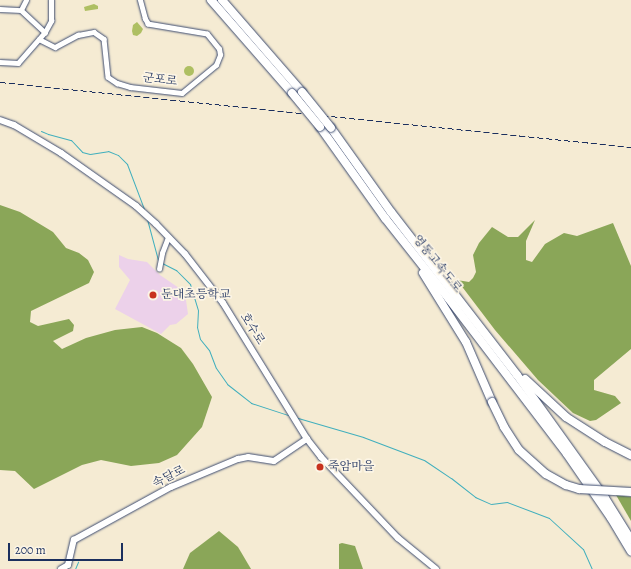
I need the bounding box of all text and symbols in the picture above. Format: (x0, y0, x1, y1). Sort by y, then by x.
street label: 군포로 (142, 71, 178, 89)
street label: 영동고속도로 (410, 232, 464, 296)
place label: 둔대초등학교 (161, 288, 231, 302)
marker: 둔대초등학교 (148, 290, 158, 300)
street label: 호수로 (237, 310, 267, 348)
place label: 죽암마을 (328, 460, 374, 474)
marker: 죽암마을 (315, 462, 325, 472)
street label: 속달로 (150, 463, 188, 491)
scale bar (10, 535, 125, 561)
text: 200 m (15, 542, 46, 558)

